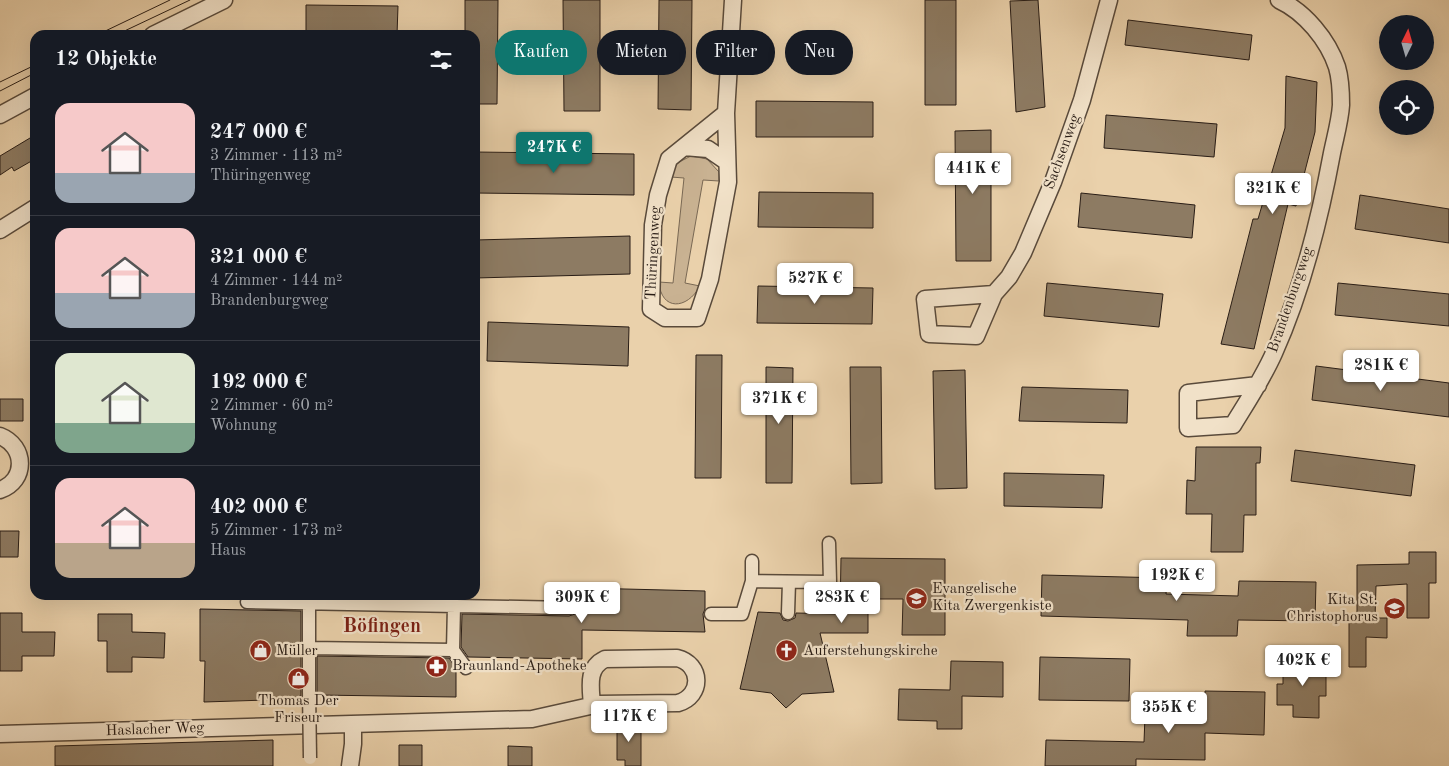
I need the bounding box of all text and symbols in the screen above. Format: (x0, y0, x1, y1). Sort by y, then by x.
north arrow (1379, 15, 1434, 70)
map controls (1379, 15, 1434, 135)
chip: Kaufen (495, 30, 587, 75)
chip: Mieten (597, 30, 686, 75)
chip: Filter (696, 30, 775, 75)
chip: Neu (785, 30, 853, 75)
icon: filters (427, 46, 455, 74)
text: 12 Objekte (55, 49, 157, 70)
button: locate (1379, 80, 1434, 135)
street label: Sachsenweg (1042, 112, 1084, 192)
text: 247 000 € (210, 122, 307, 143)
icon: home (95, 123, 155, 183)
pin: 247K € (513, 132, 595, 174)
text: 247K € (527, 140, 581, 156)
text: 3 Zimmer · 113 m² (210, 148, 342, 164)
pin: 441K € (932, 152, 1014, 195)
text: 441K € (946, 161, 1000, 177)
text: Thüringenweg (210, 168, 310, 184)
pin: 321K € (1232, 172, 1314, 215)
text: 321K € (1246, 181, 1300, 197)
street label: Thüringenweg (644, 206, 664, 300)
street label: Brandenburgweg (1266, 245, 1316, 355)
text: 321 000 € (210, 247, 307, 268)
icon: home (95, 248, 155, 308)
pin: 527K € (774, 262, 856, 305)
text: 527K € (788, 271, 842, 287)
text: 4 Zimmer · 144 m² (210, 273, 342, 289)
text: Brandenburgweg (210, 293, 328, 309)
pin: 281K € (1340, 350, 1422, 392)
text: 281K € (1354, 358, 1408, 374)
text: 192 000 € (210, 372, 307, 393)
icon: home (95, 373, 155, 433)
pin: 371K € (738, 382, 820, 425)
text: 371K € (752, 391, 806, 407)
text: 2 Zimmer · 60 m² (210, 398, 333, 414)
text: Wohnung (210, 418, 277, 434)
text: 402 000 € (210, 497, 307, 518)
icon: home (95, 498, 155, 558)
text: 5 Zimmer · 173 m² (210, 523, 342, 539)
text: Haus (210, 543, 246, 559)
pin: 192K € (1136, 560, 1218, 602)
text: 192K € (1150, 568, 1204, 584)
pin: 309K € (541, 582, 623, 624)
pin: 283K € (801, 582, 883, 624)
place label: Evangelische Kita Zwergenkiste (932, 582, 1052, 614)
school or university icon: Evangelische Kita Zwergenkiste (904, 586, 928, 610)
text: 309K € (555, 590, 609, 606)
text: 283K € (815, 590, 869, 606)
place label: Kita St. Christophorus (1286, 593, 1378, 625)
school or university icon: Kita St. Christophorus (1382, 597, 1406, 621)
district label: Böfingen (343, 617, 421, 637)
shop icon: Müller (248, 639, 272, 663)
church icon: Auferstehungskirche (775, 639, 799, 663)
place label: Müller (276, 644, 318, 659)
place label: Auferstehungskirche (803, 644, 938, 659)
pin: 402K € (1262, 644, 1344, 687)
text: 402K € (1276, 653, 1330, 669)
pharmacy icon: Braunland-Apotheke (424, 654, 448, 678)
place label: Braunland-Apotheke (452, 659, 587, 674)
shop icon: Thomas Der Friseur (286, 666, 310, 690)
pin: 355K € (1128, 692, 1210, 734)
place label: Thomas Der Friseur (257, 694, 339, 726)
pin: 117K € (588, 700, 670, 743)
text: 355K € (1142, 700, 1196, 716)
text: 117K € (602, 709, 656, 725)
street label: Haslacher Weg (105, 721, 205, 739)

